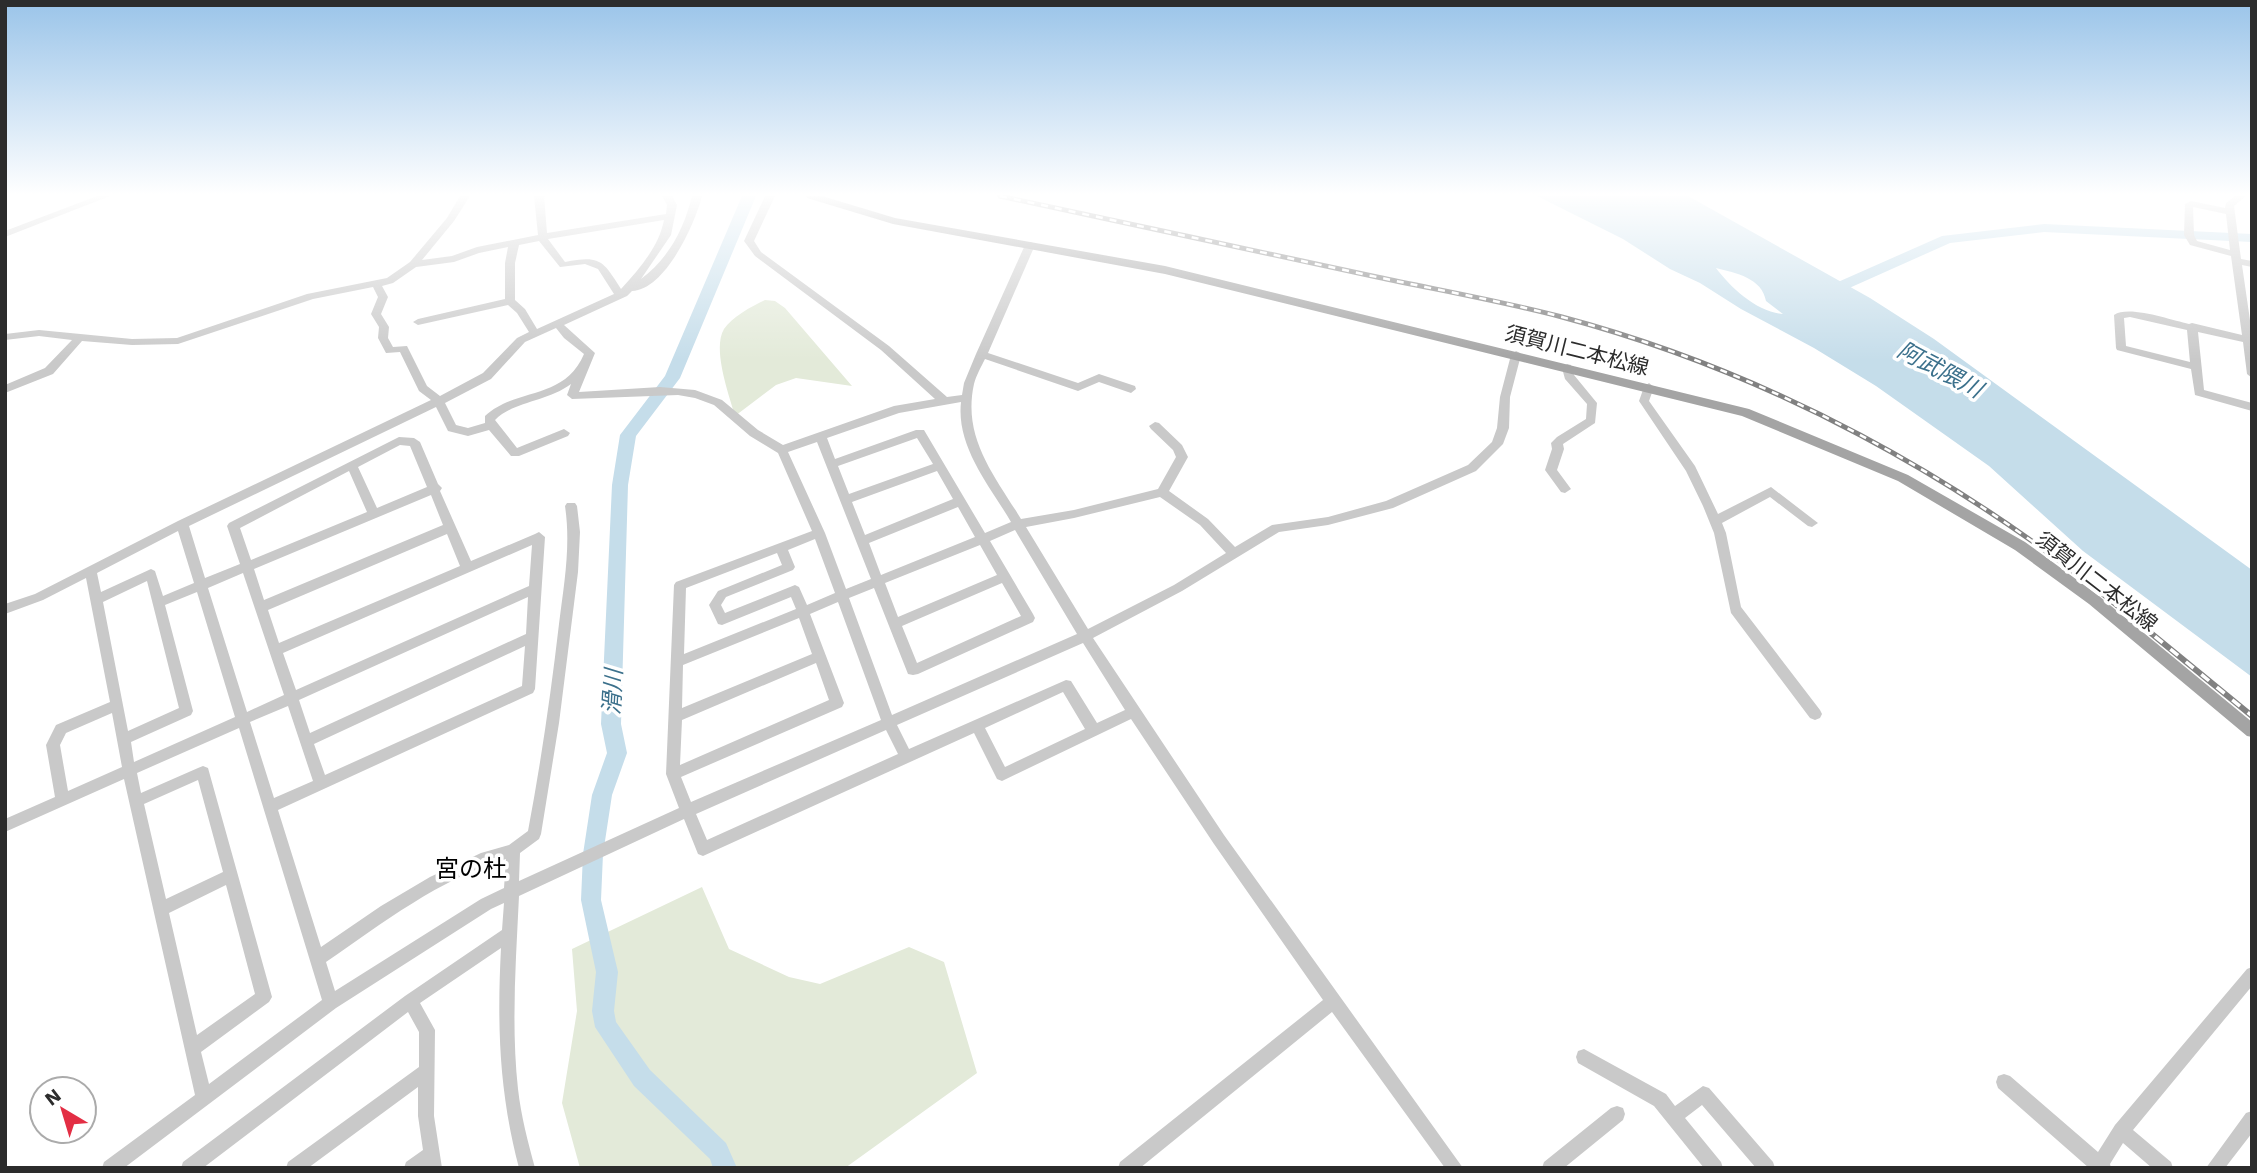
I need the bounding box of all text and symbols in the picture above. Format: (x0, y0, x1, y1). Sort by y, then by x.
street label: 須賀川二本松線 (1503, 320, 1651, 380)
water label: 阿武隈川 (1893, 336, 1990, 405)
street label: 須賀川二本松線 (2031, 526, 2163, 636)
water label: 滑川 (598, 665, 628, 716)
district label: 宮の杜 (435, 855, 507, 883)
north arrow (28, 1075, 98, 1145)
text: N (40, 1084, 65, 1110)

